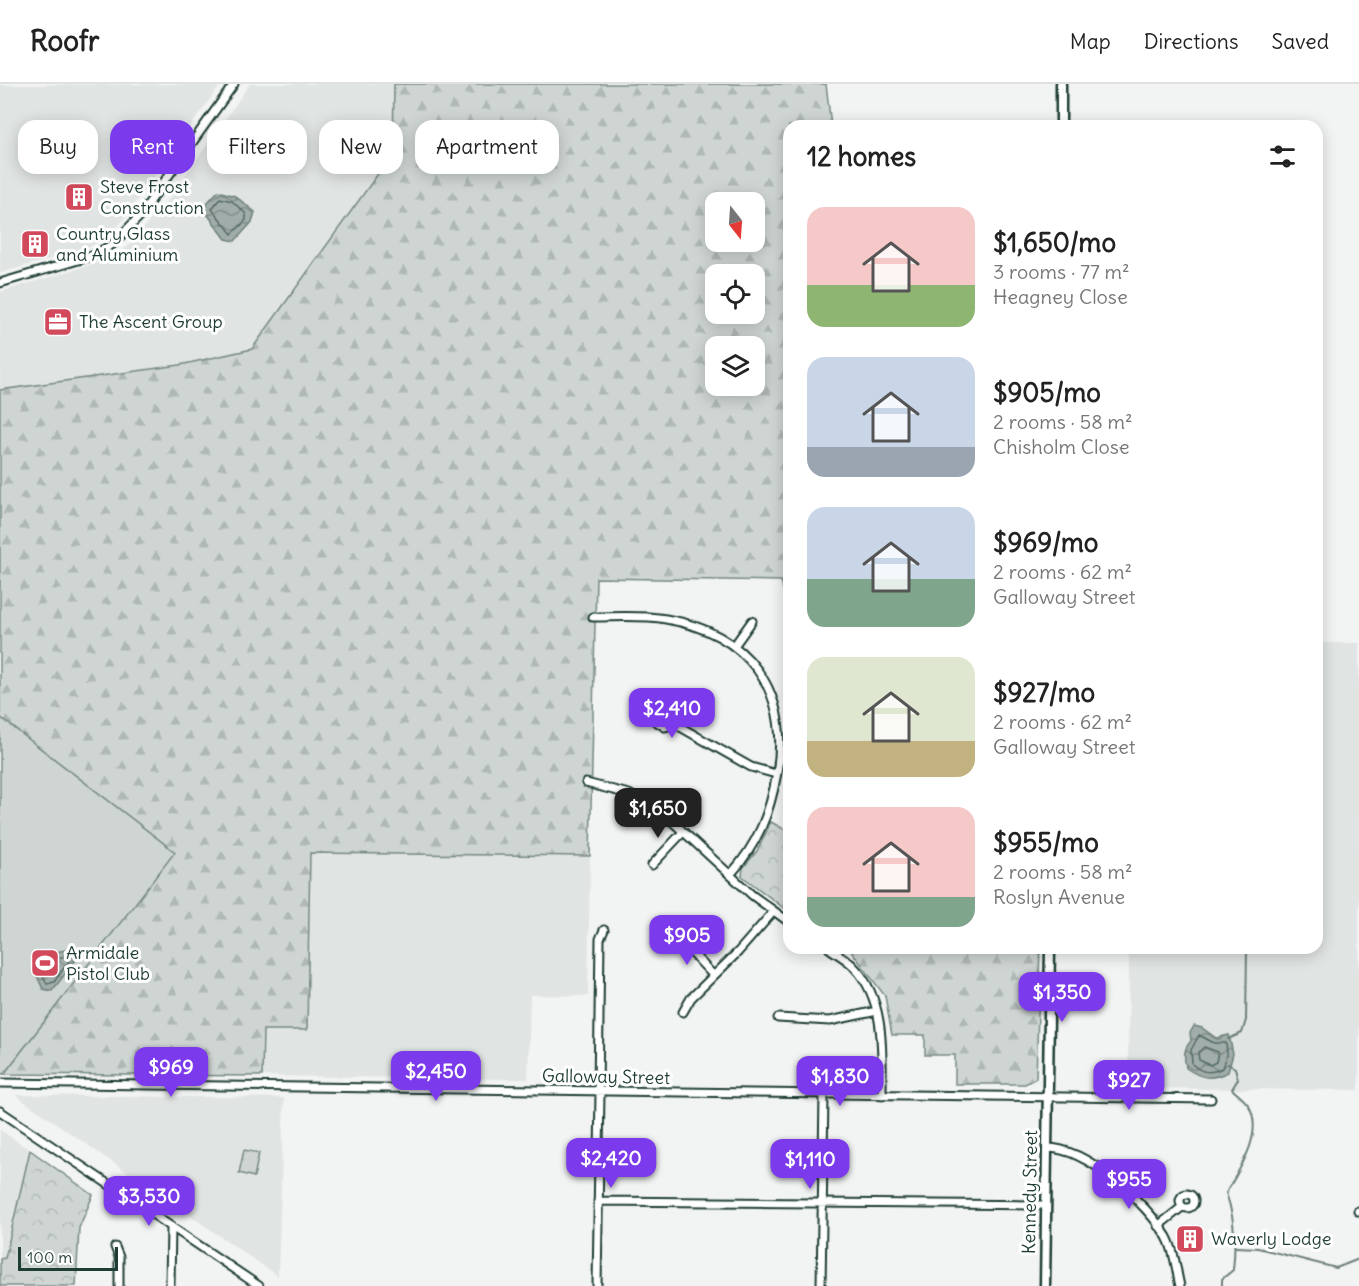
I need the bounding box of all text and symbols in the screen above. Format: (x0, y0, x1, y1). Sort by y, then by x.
text: Roofr (30, 23, 99, 59)
text: Map (1070, 28, 1111, 55)
text: Directions (1144, 28, 1238, 55)
text: Saved (1271, 28, 1329, 55)
chip: Buy (18, 120, 98, 174)
chip: Rent (110, 120, 195, 174)
chip: Filters (207, 120, 307, 174)
chip: New (319, 120, 403, 174)
chip: Apartment (415, 120, 559, 174)
text: 12 homes (807, 140, 916, 173)
icon: filters (1266, 140, 1299, 173)
place label: Steve Frost Construction (100, 175, 204, 219)
building icon: Steve Frost Construction (63, 181, 95, 213)
north arrow (705, 192, 765, 252)
map controls (705, 192, 765, 396)
place label: Country Glass and Aluminium (56, 222, 178, 266)
text: $1,650/mo (993, 226, 1116, 259)
building icon: Country Glass and Aluminium (19, 228, 51, 260)
icon: home (855, 231, 927, 303)
text: 3 rooms · 77 m² (993, 259, 1130, 284)
button: locate (705, 264, 765, 324)
text: Heagney Close (993, 284, 1128, 309)
office icon: The Ascent Group (42, 306, 74, 338)
place label: The Ascent Group (79, 310, 223, 333)
button: layers (705, 336, 765, 396)
text: $905/mo (993, 376, 1101, 409)
icon: home (855, 381, 927, 453)
text: 2 rooms · 58 m² (993, 409, 1133, 434)
text: Chisholm Close (993, 434, 1130, 459)
text: $969/mo (993, 526, 1098, 559)
icon: home (855, 531, 927, 603)
text: 2 rooms · 62 m² (993, 559, 1132, 584)
text: Galloway Street (993, 584, 1136, 609)
text: $927/mo (993, 676, 1095, 709)
icon: home (855, 681, 927, 753)
pin: $2,410 (623, 688, 721, 739)
text: $2,410 (643, 695, 701, 720)
text: 2 rooms · 62 m² (993, 709, 1132, 734)
text: Galloway Street (993, 734, 1136, 759)
pin: $1,650 (609, 788, 707, 839)
text: $1,650 (628, 795, 688, 820)
text: $955/mo (993, 826, 1099, 859)
icon: home (855, 831, 927, 903)
text: 2 rooms · 58 m² (993, 859, 1133, 884)
text: Roslyn Avenue (993, 884, 1125, 909)
pin: $905 (651, 915, 723, 966)
text: $905 (663, 922, 711, 947)
place label: Armidale Pistol Club (66, 941, 150, 985)
sports icon: Armidale Pistol Club (29, 947, 61, 979)
pin: $1,350 (1013, 972, 1111, 1023)
text: $1,350 (1033, 979, 1091, 1004)
pin: $969 (135, 1047, 207, 1098)
pin: $2,450 (387, 1051, 485, 1102)
text: $969 (148, 1054, 194, 1079)
pin: $1,830 (791, 1056, 889, 1107)
text: $2,450 (405, 1058, 467, 1083)
pin: $927 (1093, 1060, 1165, 1111)
text: $1,830 (811, 1063, 869, 1088)
street label: Galloway Street (542, 1064, 670, 1089)
text: $927 (1107, 1067, 1151, 1092)
street label: Kennedy Street (1017, 1130, 1042, 1254)
pin: $2,420 (562, 1138, 660, 1189)
pin: $1,110 (761, 1139, 859, 1190)
text: $2,420 (580, 1145, 642, 1170)
text: $1,110 (784, 1146, 836, 1171)
pin: $955 (1093, 1159, 1165, 1210)
text: $955 (1106, 1166, 1152, 1191)
pin: $3,530 (100, 1176, 198, 1227)
text: $3,530 (118, 1183, 180, 1208)
building icon: Waverly Lodge (1174, 1223, 1206, 1255)
place label: Waverly Lodge (1211, 1227, 1331, 1250)
scale bar (18, 1244, 118, 1272)
text: 100 m (27, 1247, 72, 1267)

